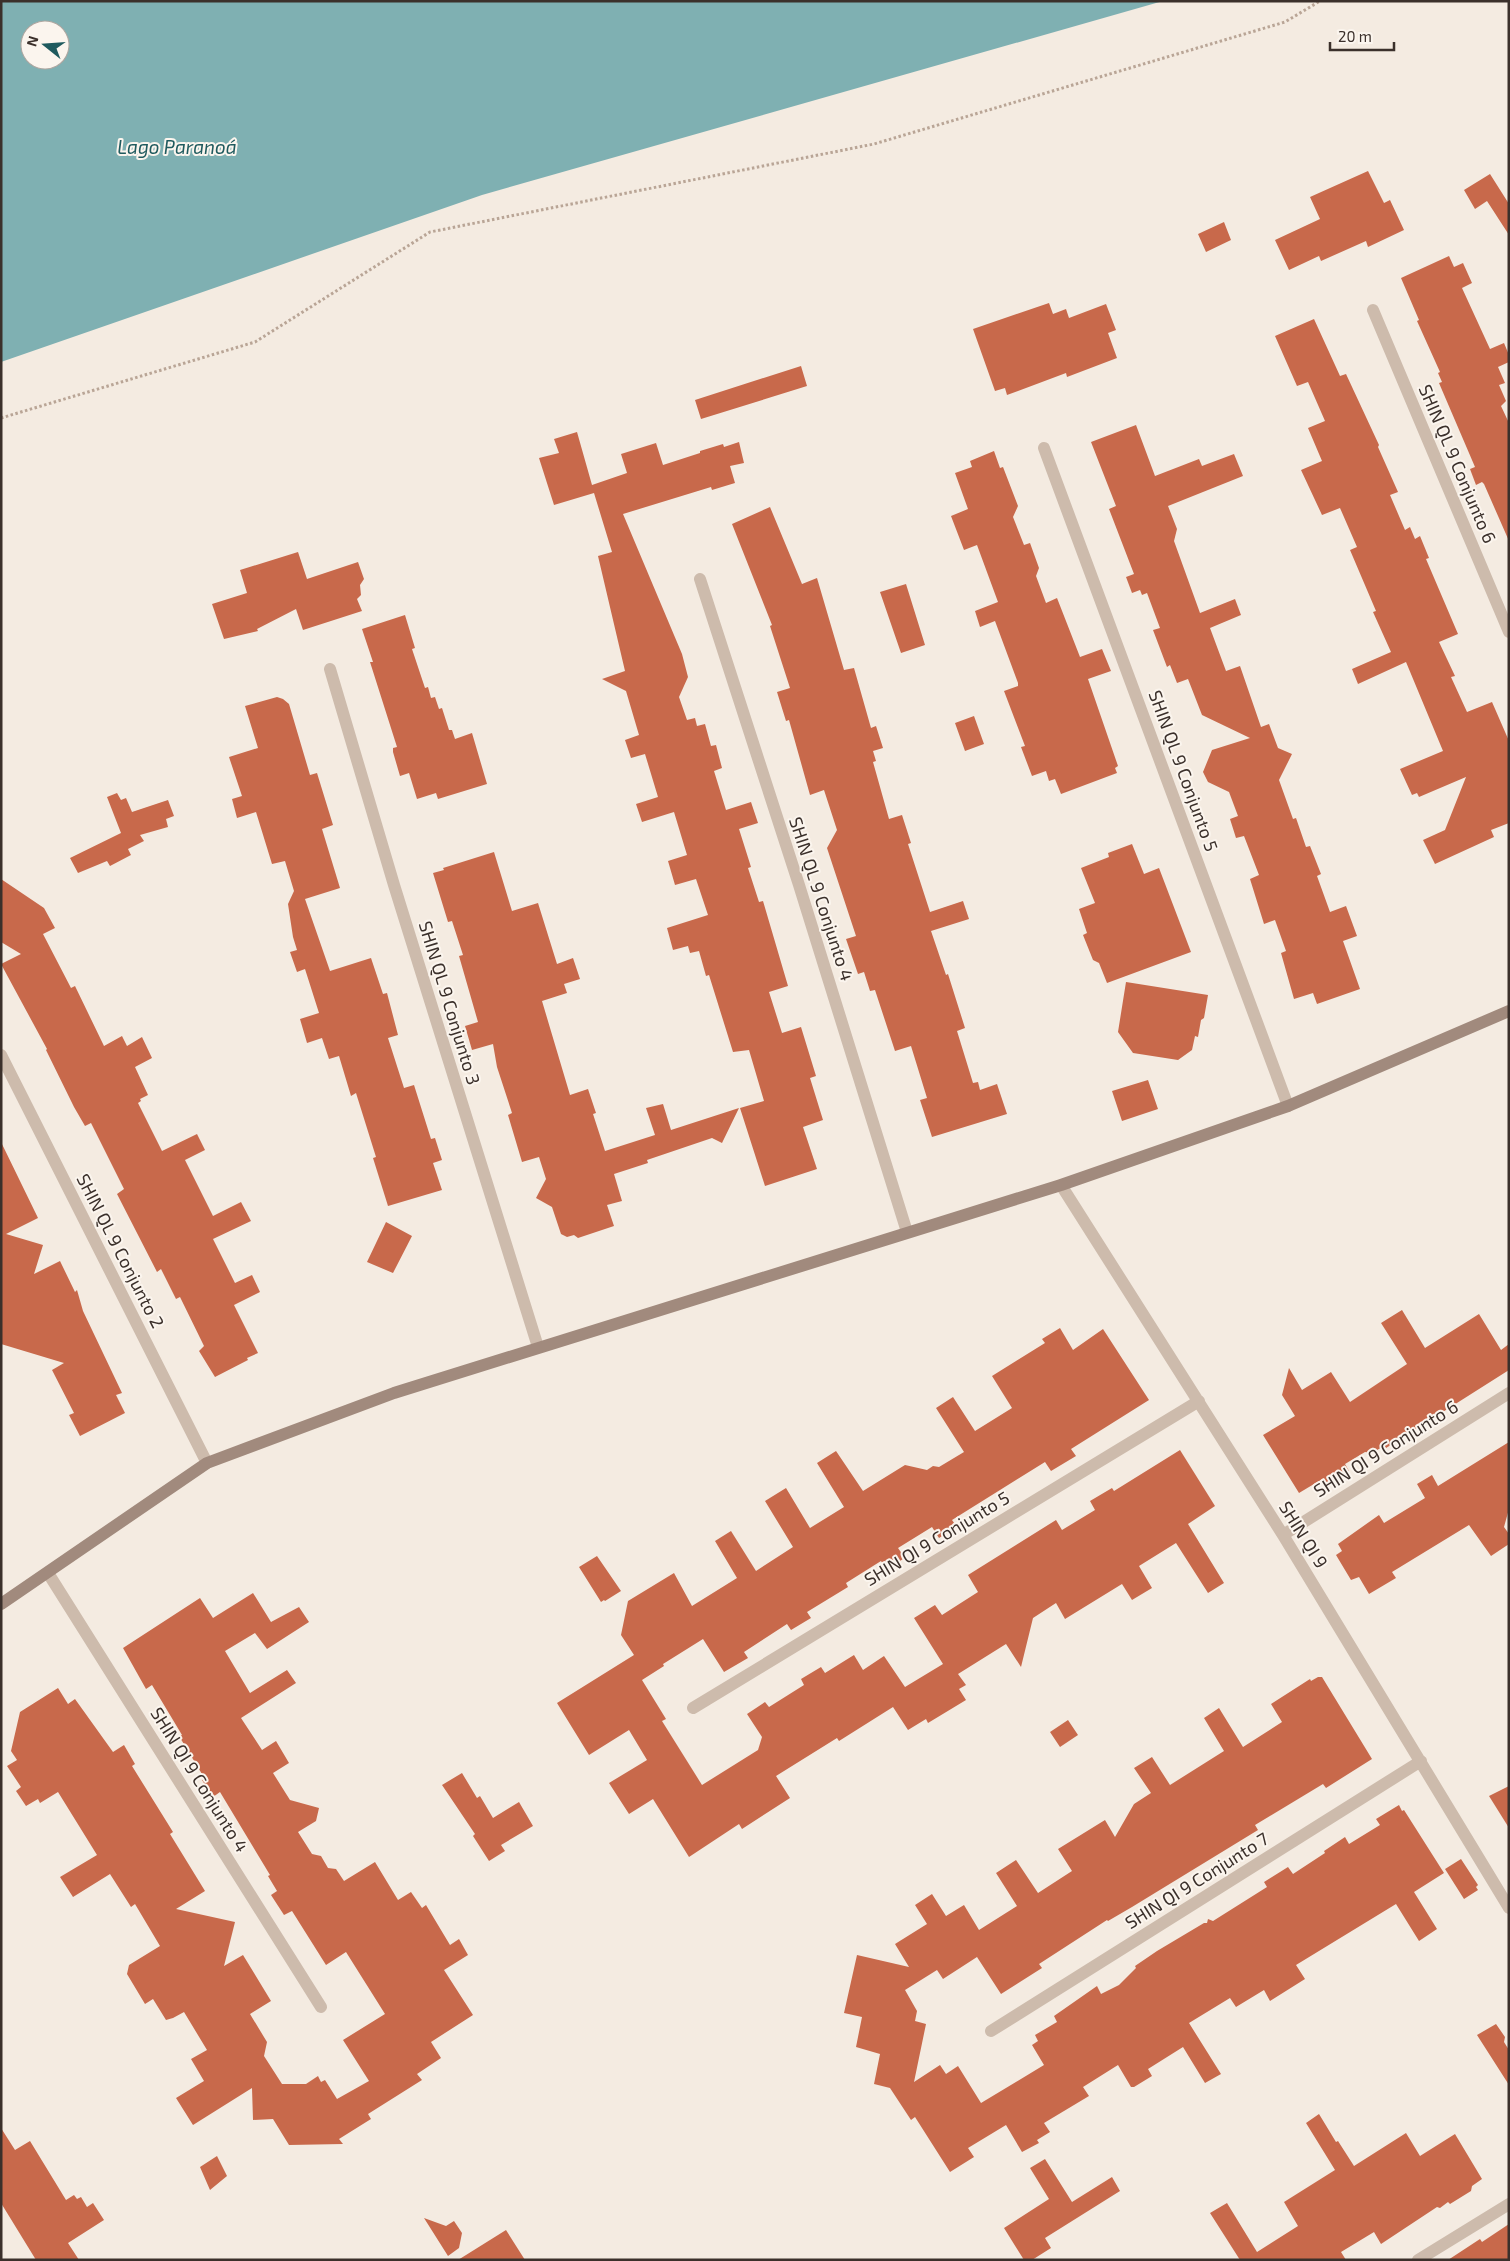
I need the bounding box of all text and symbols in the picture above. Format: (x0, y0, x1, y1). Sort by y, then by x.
north arrow (20, 20, 70, 70)
scale bar (1330, 20, 1394, 52)
text: 20 m (1338, 27, 1372, 45)
text: N (22, 34, 42, 48)
water label: Lago Paranoá (117, 135, 237, 158)
street label: SHIN QL 9 Conjunto 6 (1415, 381, 1501, 546)
street label: SHIN QL 9 Conjunto 5 (1145, 687, 1223, 854)
street label: SHIN QL 9 Conjunto 4 (785, 814, 859, 983)
street label: SHIN QL 9 Conjunto 3 (415, 918, 485, 1087)
street label: SHIN QL 9 Conjunto 2 (72, 1170, 169, 1331)
street label: SHIN QI 9 Conjunto 6 (1309, 1395, 1462, 1502)
street label: SHIN QI 9 Conjunto 5 (860, 1486, 1013, 1590)
street label: SHIN QI 9 (1275, 1497, 1333, 1572)
street label: SHIN QI 9 Conjunto 4 (146, 1703, 253, 1856)
street label: SHIN QI 9 Conjunto 7 (1121, 1827, 1272, 1933)

